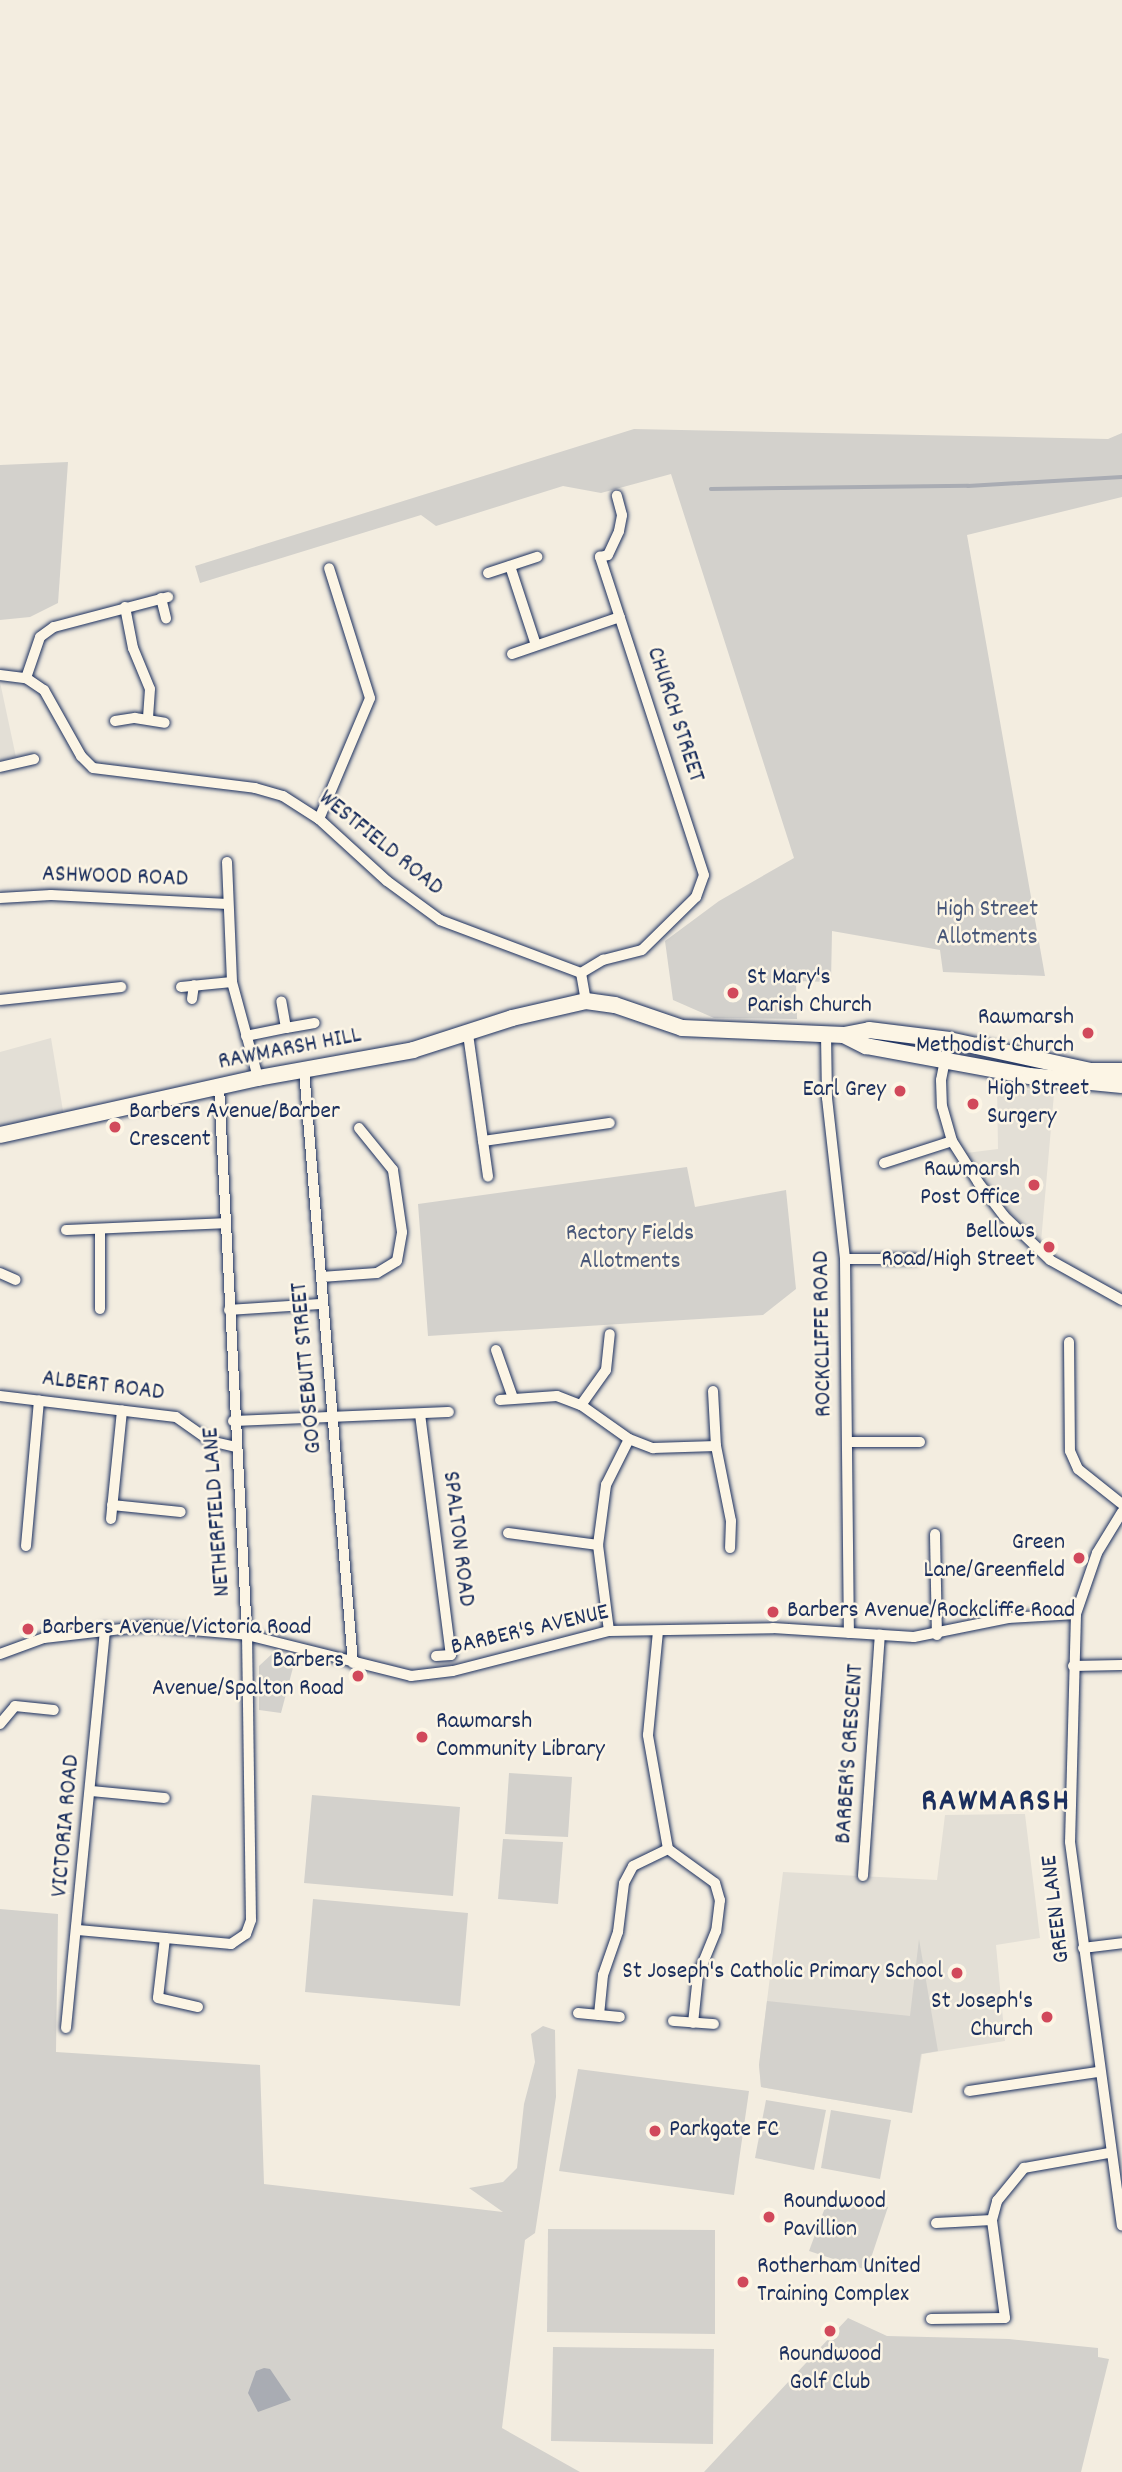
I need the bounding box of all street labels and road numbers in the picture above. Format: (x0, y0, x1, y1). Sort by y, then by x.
street label: CHURCH STREET (639, 644, 709, 786)
street label: WESTFIELD ROAD (312, 785, 448, 903)
street label: ASHWOOD ROAD (41, 861, 189, 895)
street label: RAWMARSH HILL (216, 1022, 364, 1078)
street label: ROCKCLIFFE ROAD (808, 1251, 840, 1417)
street label: GOOSEBUTT STREET (286, 1281, 330, 1455)
street label: ALBERT ROAD (40, 1365, 166, 1409)
street label: NETHERFIELD LANE (198, 1426, 238, 1598)
street label: SPALTON ROAD (434, 1470, 480, 1608)
street label: BARBER'S AVENUE (448, 1599, 612, 1663)
street label: BARBER'S CRESCENT (830, 1663, 872, 1845)
street label: VICTORIA ROAD (46, 1754, 88, 1898)
street label: GREEN LANE (1036, 1853, 1078, 1965)

